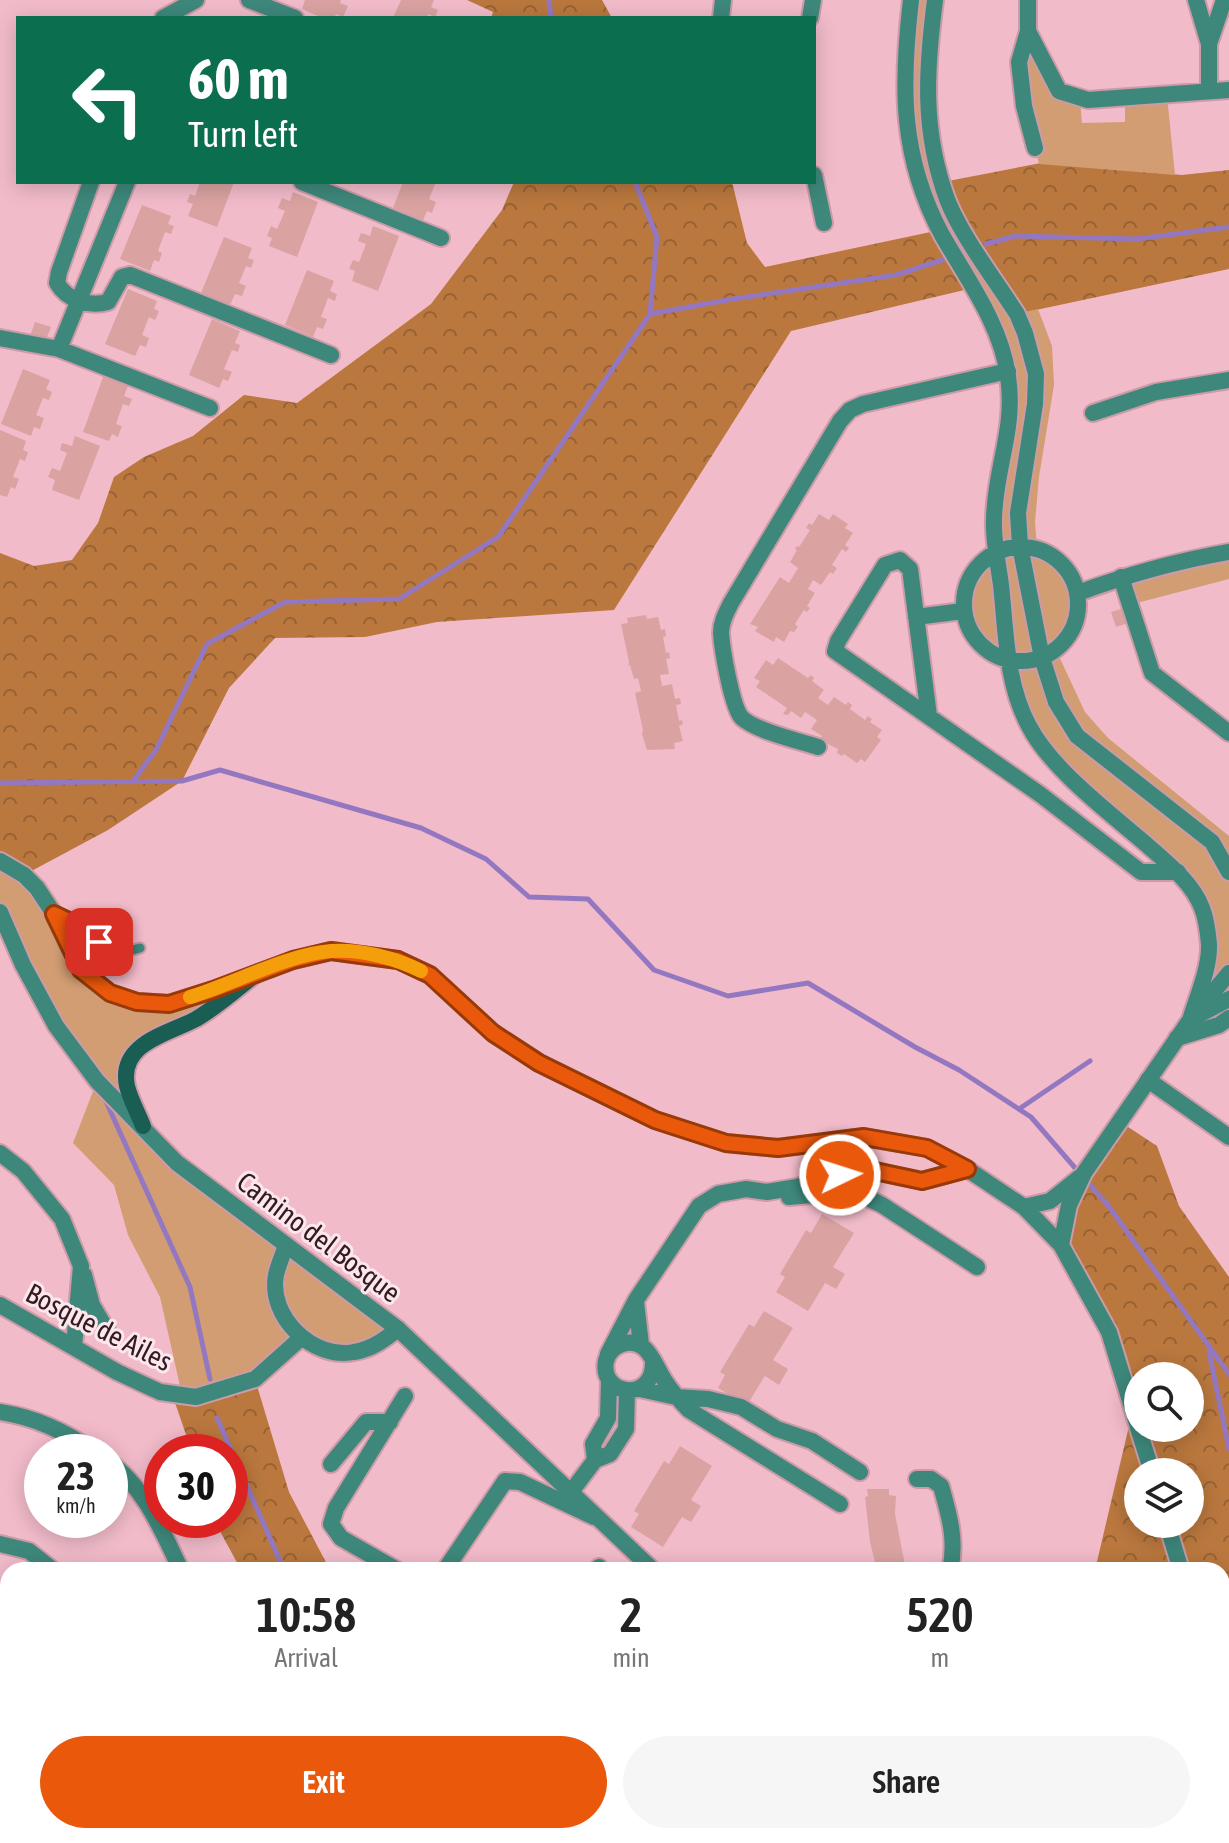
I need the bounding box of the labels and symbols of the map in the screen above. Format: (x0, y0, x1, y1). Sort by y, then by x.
pin (65, 908, 133, 976)
position arrow (798, 1133, 882, 1217)
street label: Camino del Bosque (231, 1165, 407, 1309)
street label: Bosque de Ailes (21, 1277, 177, 1377)
speed limit sign: 30 (144, 1434, 248, 1538)

